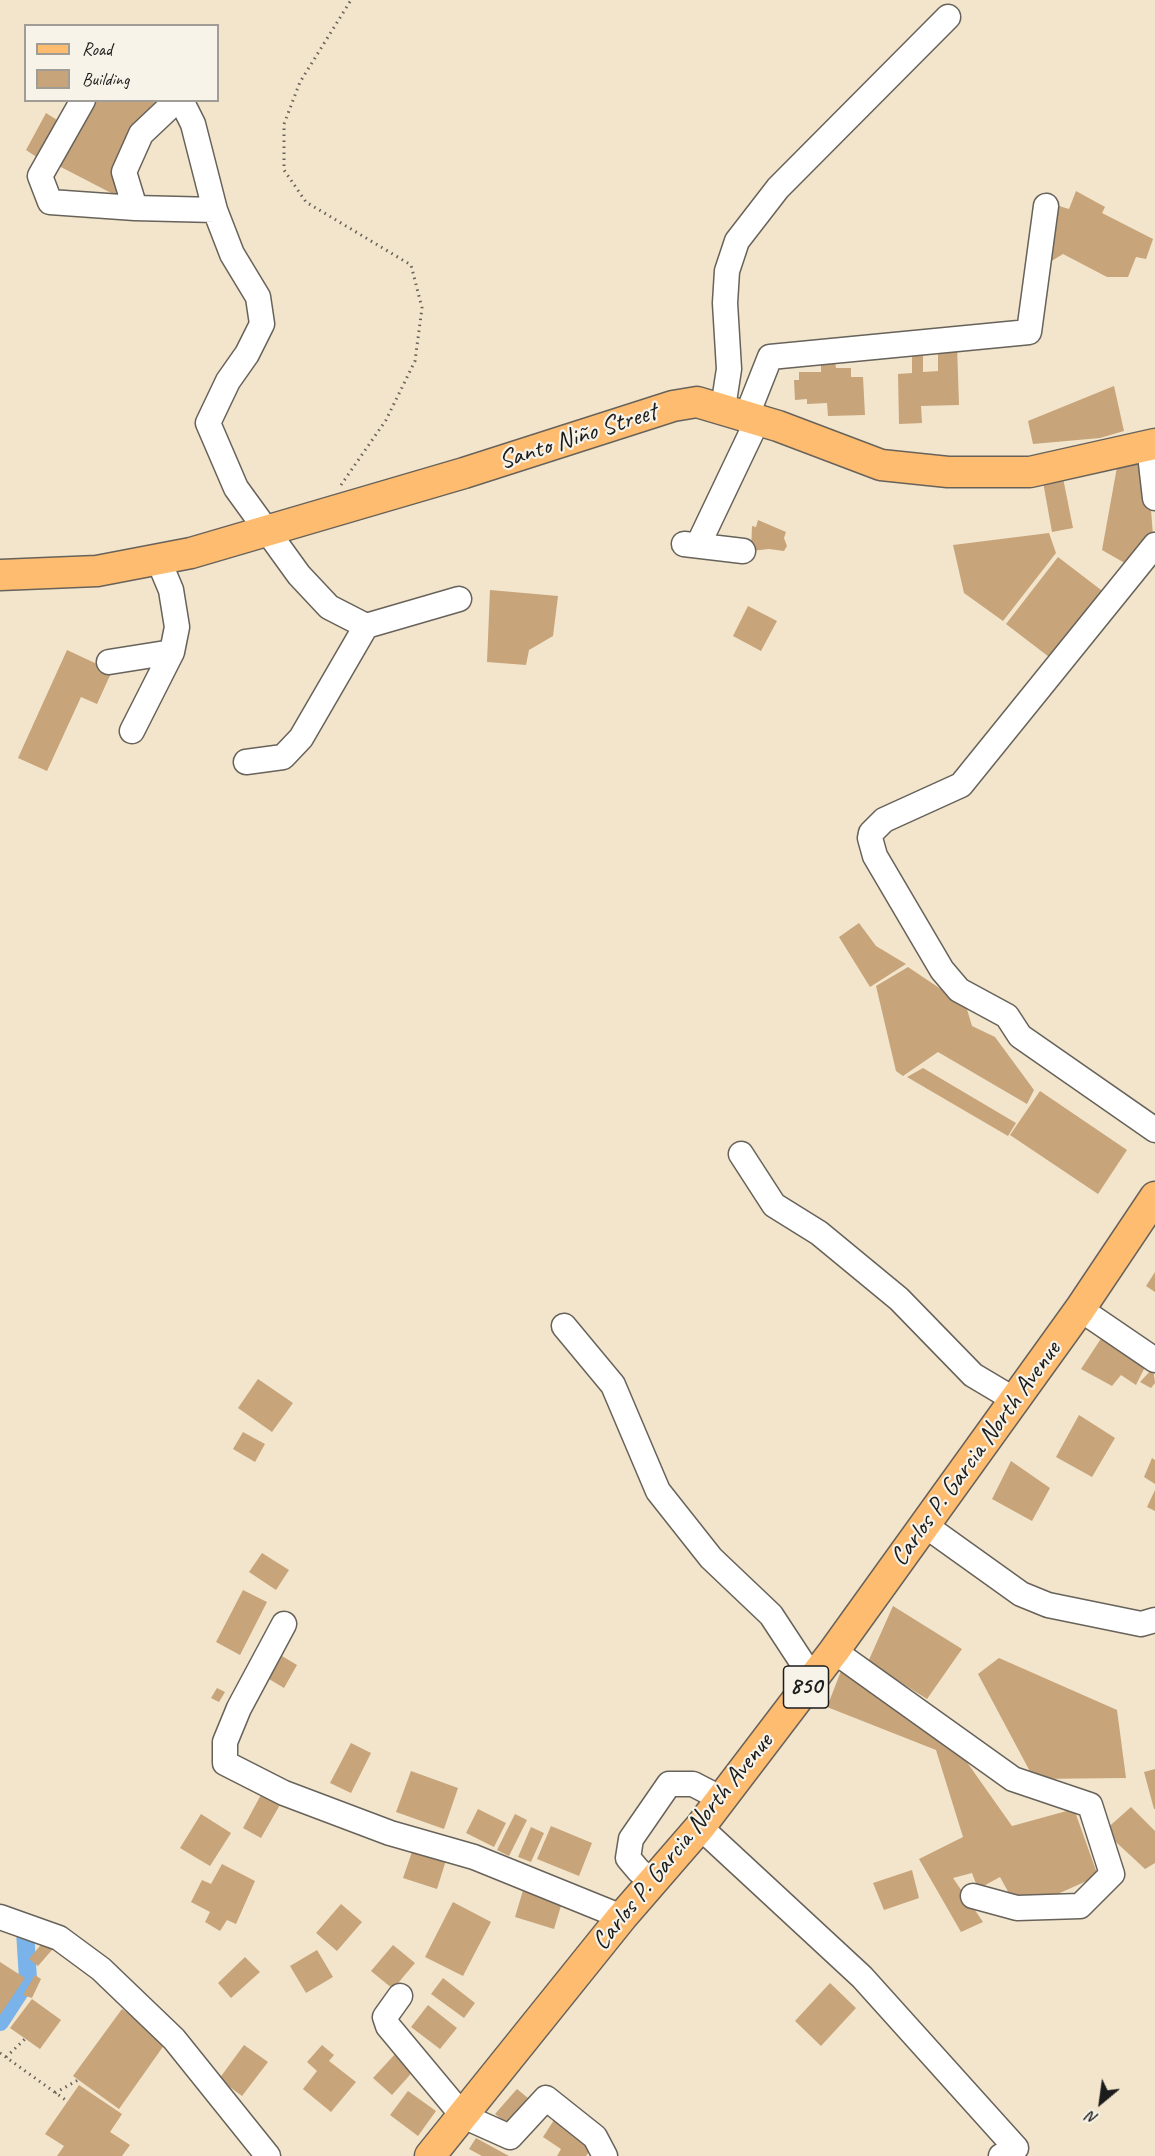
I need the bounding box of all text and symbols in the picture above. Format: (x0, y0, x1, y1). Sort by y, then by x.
legend (24, 24, 219, 102)
text: Road (82, 38, 112, 60)
text: Building (82, 68, 129, 90)
street label: Santo Niño Street (495, 397, 661, 477)
street label: Carlos P. Garcia North Avenue (884, 1336, 1068, 1572)
road number: 850 (784, 1666, 828, 1708)
street label: Carlos P. Garcia North Avenue (586, 1727, 780, 1957)
north arrow (1071, 2072, 1131, 2132)
text: N (1083, 2107, 1101, 2129)

